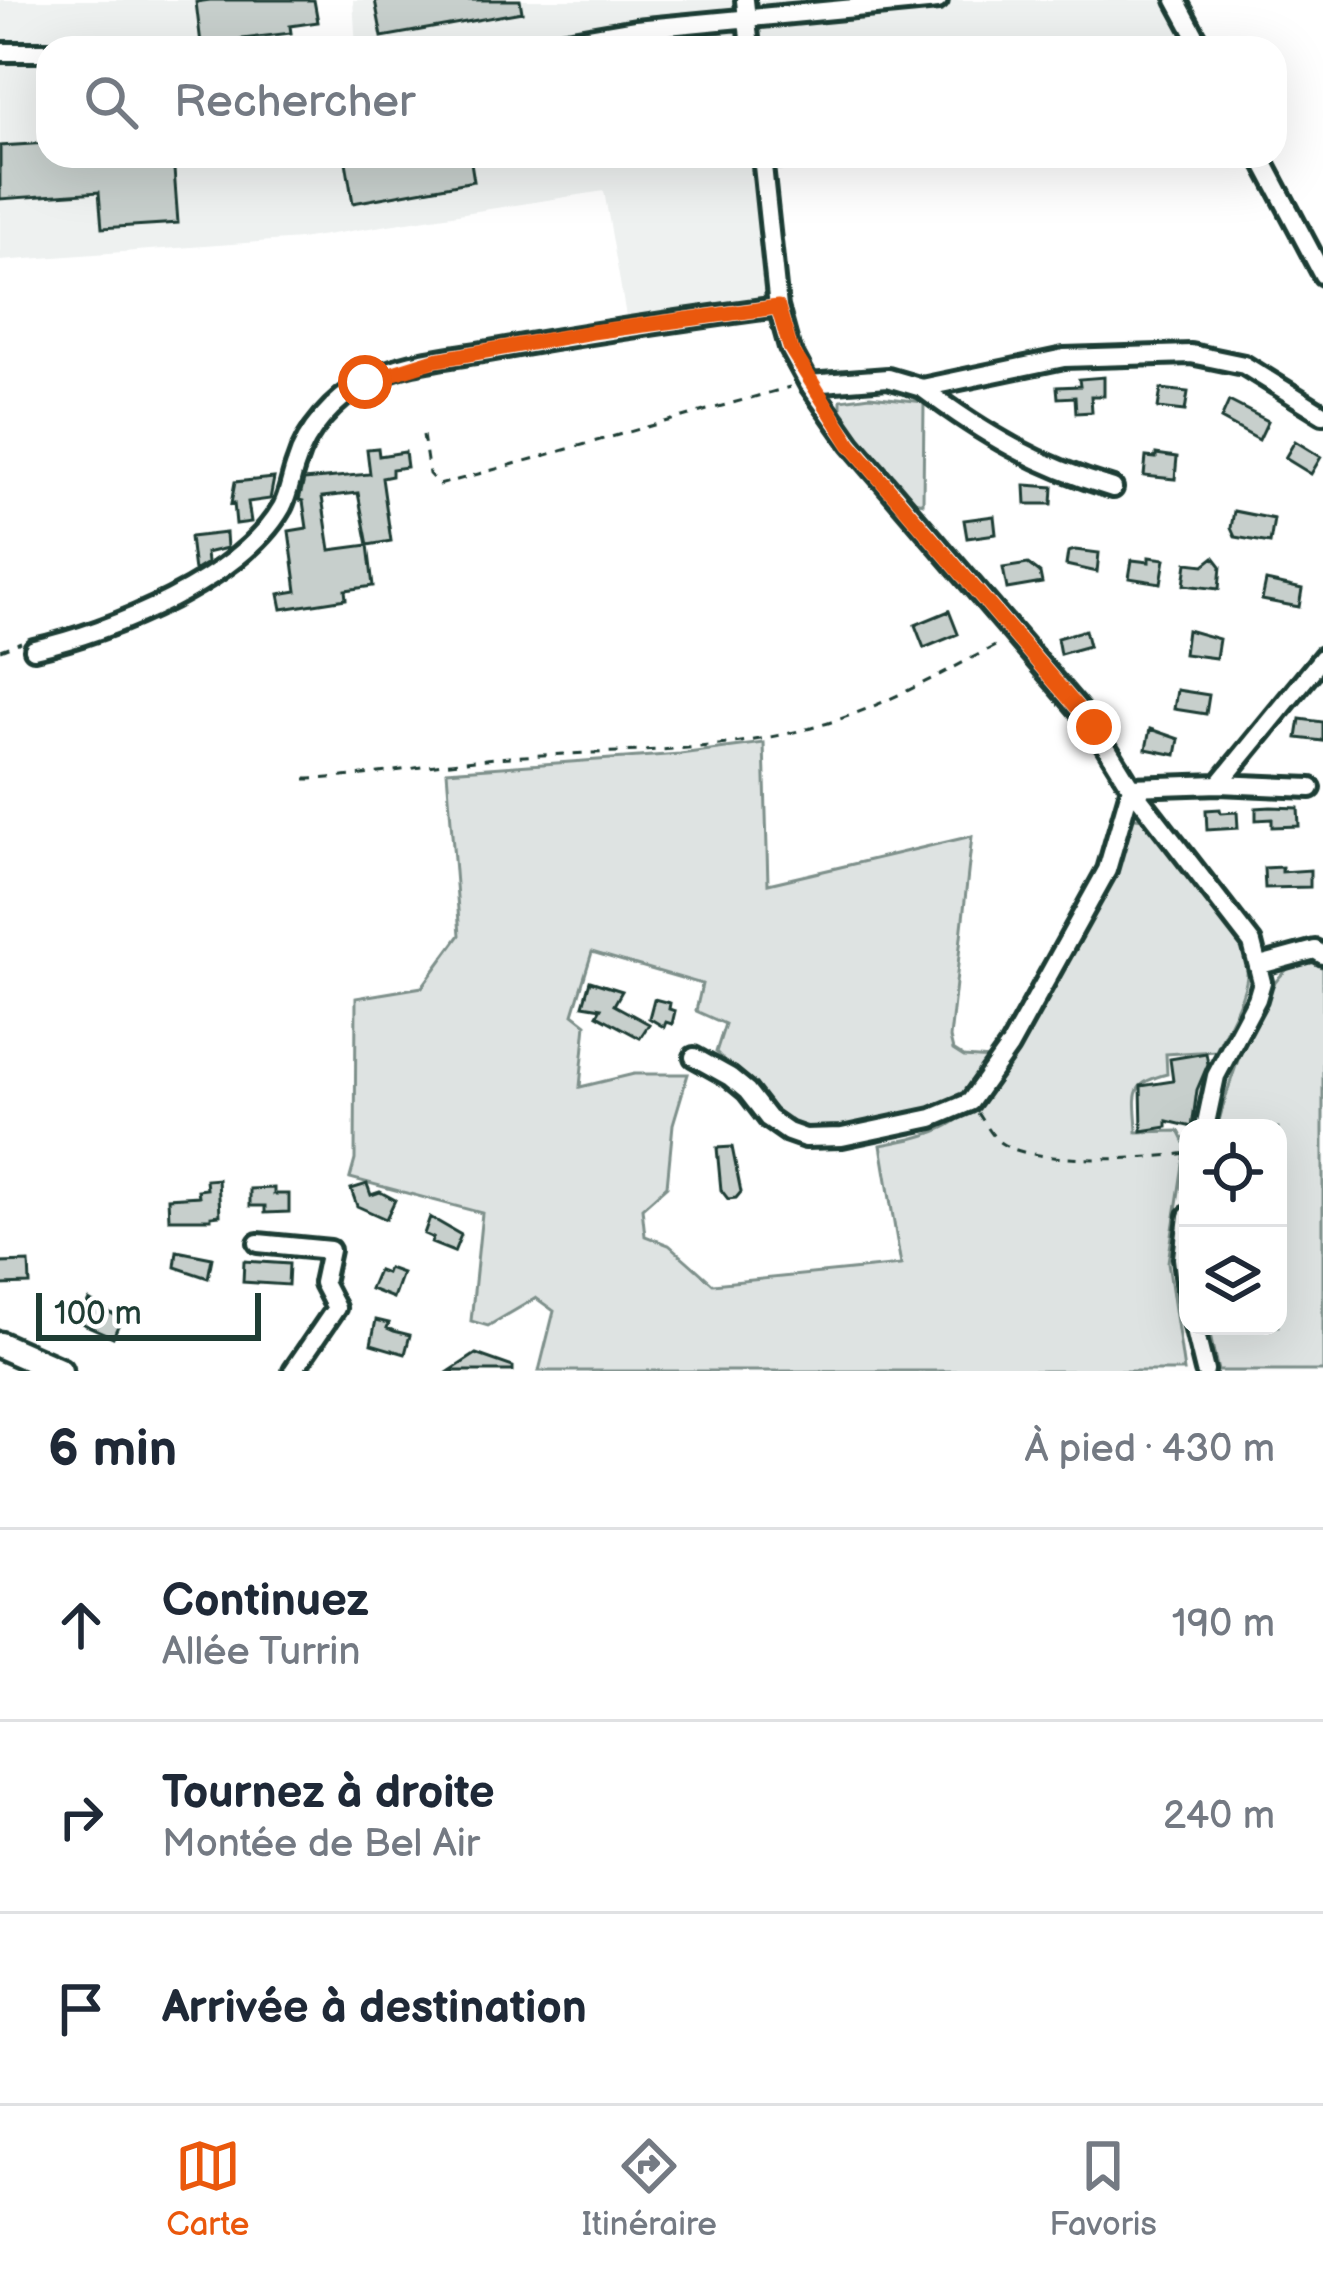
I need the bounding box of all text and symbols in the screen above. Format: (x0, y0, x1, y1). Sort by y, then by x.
search box (36, 36, 1287, 168)
icon: search (78, 69, 144, 135)
text: Rechercher (174, 75, 415, 130)
route start (338, 355, 392, 409)
route end (1067, 700, 1121, 754)
map controls (1179, 1119, 1287, 1335)
button: locate (1179, 1119, 1287, 1227)
button: layers (1179, 1227, 1287, 1335)
scale bar (36, 1287, 261, 1340)
text: 100 m (54, 1294, 142, 1334)
text: 6 min (48, 1419, 177, 1480)
text: À pied · 430 m (1024, 1426, 1275, 1473)
text: Continuez (162, 1574, 369, 1629)
icon: ahead (48, 1592, 114, 1658)
text: 190 m (1172, 1601, 1275, 1648)
text: Allée Turrin (162, 1629, 360, 1676)
text: Tournez à droite (162, 1766, 495, 1821)
icon: right (48, 1784, 114, 1850)
text: 240 m (1163, 1793, 1275, 1840)
text: Montée de Bel Air (162, 1821, 480, 1868)
icon: arrive (48, 1976, 114, 2042)
text: Arrivée à destination (162, 1981, 587, 2036)
tab: Carte (166, 2133, 249, 2245)
tab: Itinéraire (582, 2133, 717, 2245)
tab: Favoris (1049, 2133, 1157, 2245)

